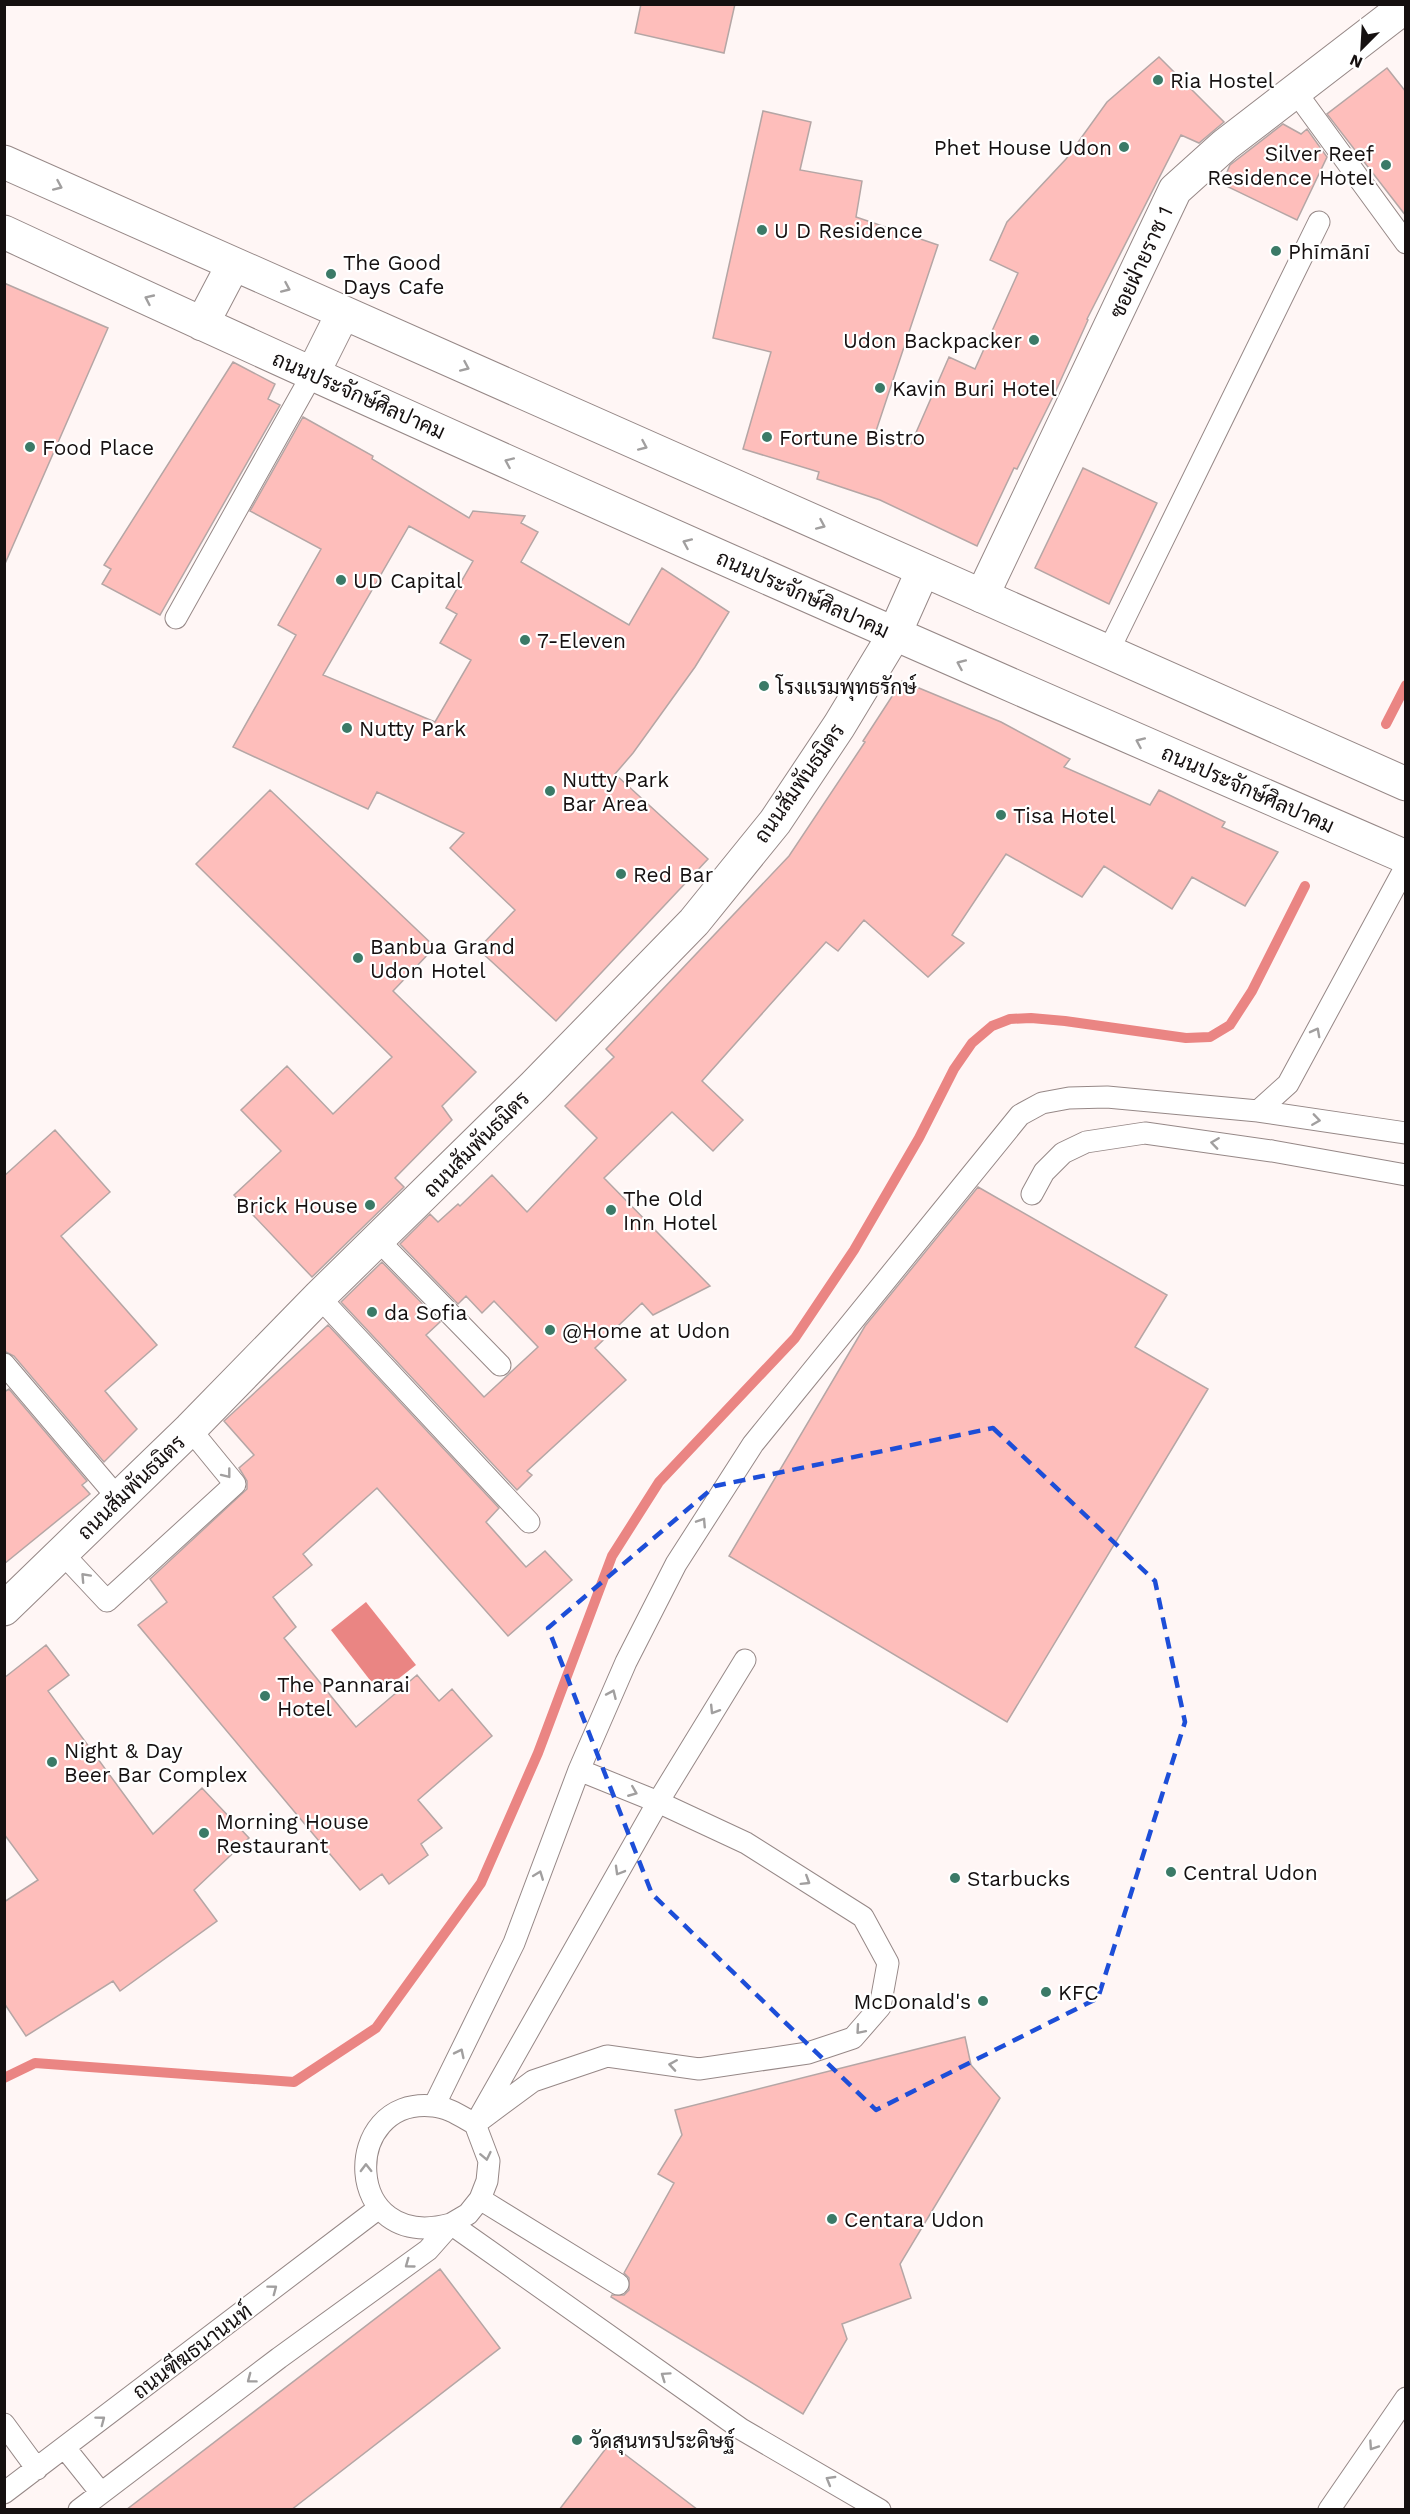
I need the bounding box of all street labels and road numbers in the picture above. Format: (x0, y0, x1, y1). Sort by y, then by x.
street label: ซอยฝ่ายราช 1 (1104, 202, 1178, 322)
street label: ถนนประจักษ์ศิลปาคม (269, 345, 450, 444)
street label: ถนนประจักษ์ศิลปาคม (713, 544, 894, 643)
street label: ถนนสัมพันธมิตร (749, 719, 849, 847)
street label: ถนนประจักษ์ศิลปาคม (1158, 739, 1339, 838)
street label: ถนนสัมพันธมิตร (418, 1086, 534, 1202)
street label: ถนนสัมพันธมิตร (72, 1429, 190, 1545)
street label: ถนนฑีฆธนานนท์ (127, 2297, 257, 2404)

